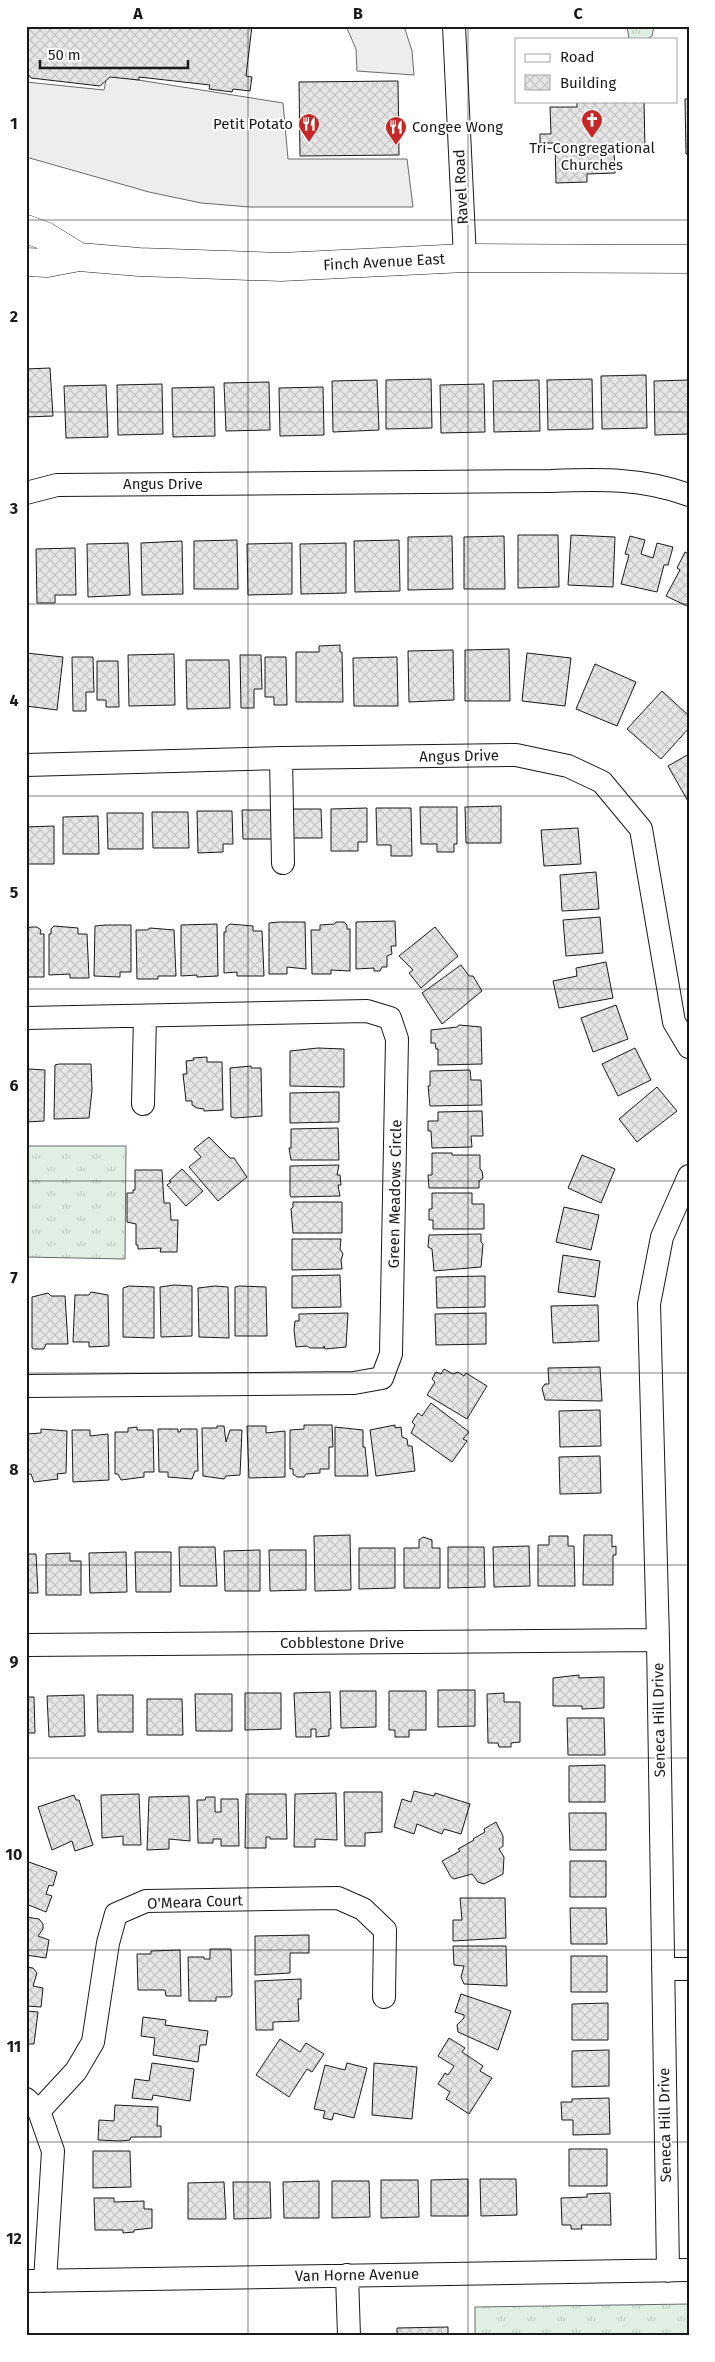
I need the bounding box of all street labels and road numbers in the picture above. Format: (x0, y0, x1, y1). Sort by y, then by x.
street label: Ravel Road (450, 149, 472, 225)
street label: Finch Avenue East (323, 250, 446, 274)
street label: Angus Drive (123, 475, 203, 493)
street label: Angus Drive (419, 746, 499, 766)
street label: Green Meadows Circle (385, 1119, 405, 1269)
street label: Cobblestone Drive (280, 1634, 404, 1652)
street label: Seneca Hill Drive (649, 1662, 669, 1778)
street label: O'Meara Court (147, 1891, 244, 1913)
street label: Seneca Hill Drive (655, 2067, 675, 2183)
street label: Van Horne Avenue (295, 2265, 419, 2285)

